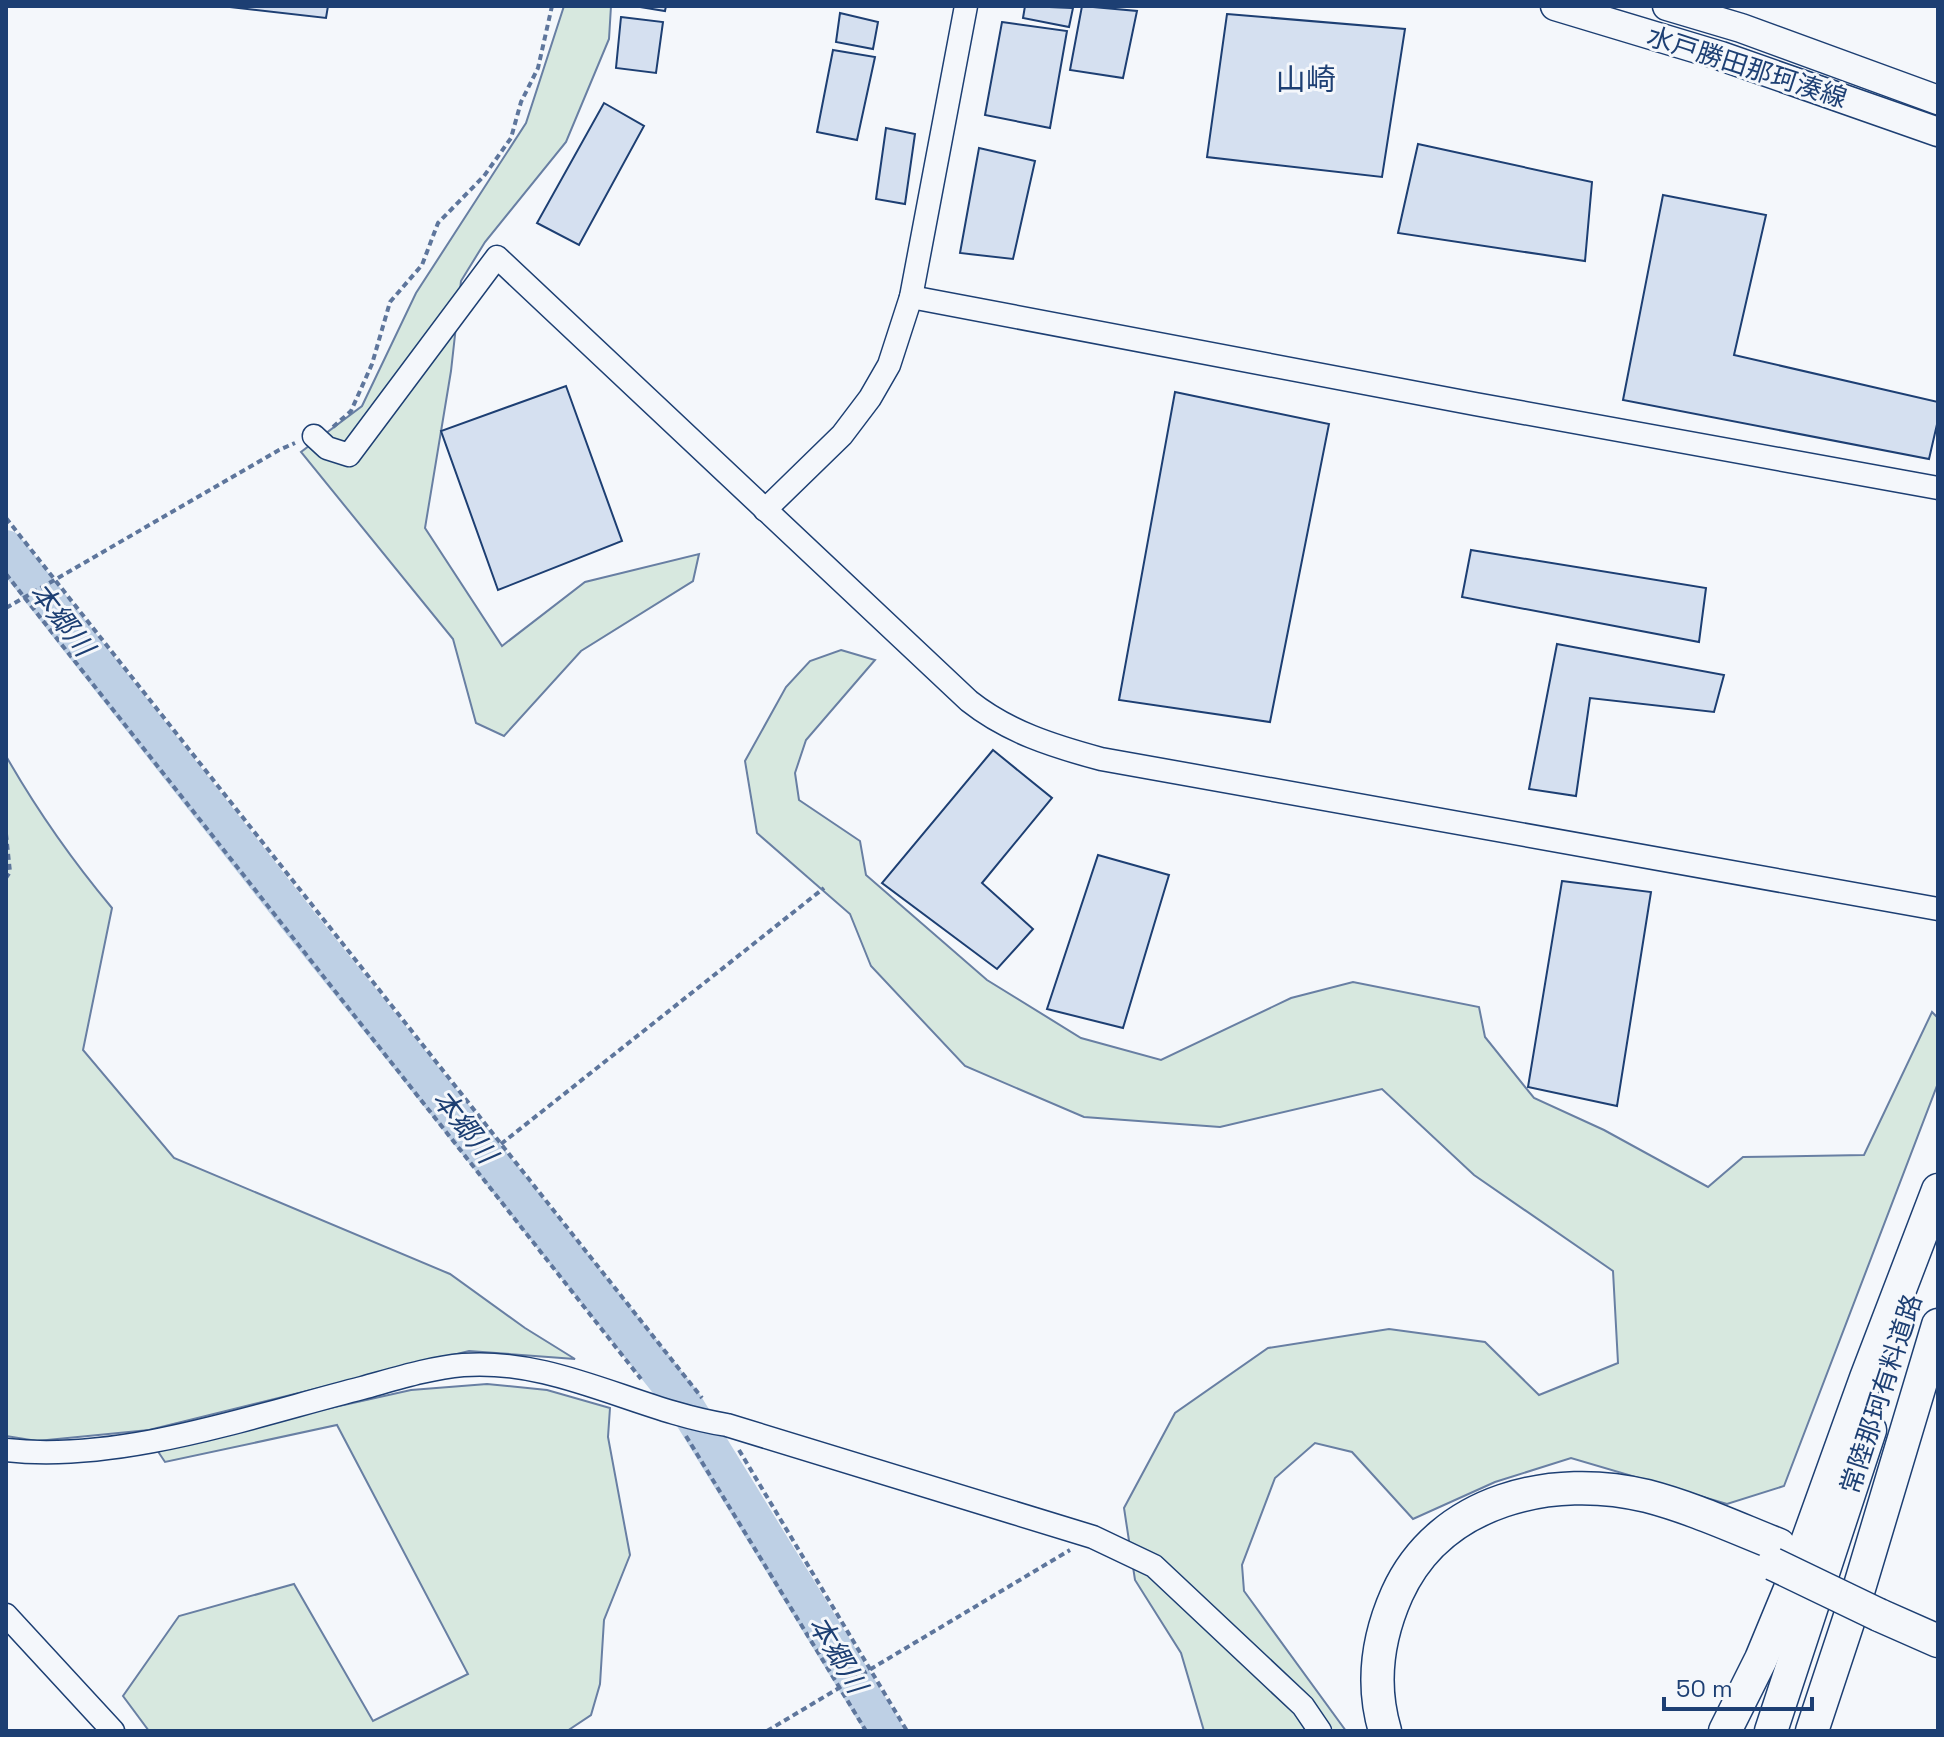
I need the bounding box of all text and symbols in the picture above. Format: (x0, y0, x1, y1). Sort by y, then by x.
street label: 水戸勝田那珂湊線 (1643, 19, 1851, 115)
district label: 山崎 (1276, 60, 1336, 99)
water label: 本郷川 (22, 575, 104, 666)
water label: 本郷川 (425, 1082, 507, 1173)
street label: 常陸那珂有料道路 (1833, 1290, 1929, 1498)
water label: 本郷川 (801, 1609, 877, 1702)
scale bar (1664, 1661, 1812, 1711)
text: 50 m (1676, 1673, 1733, 1704)

